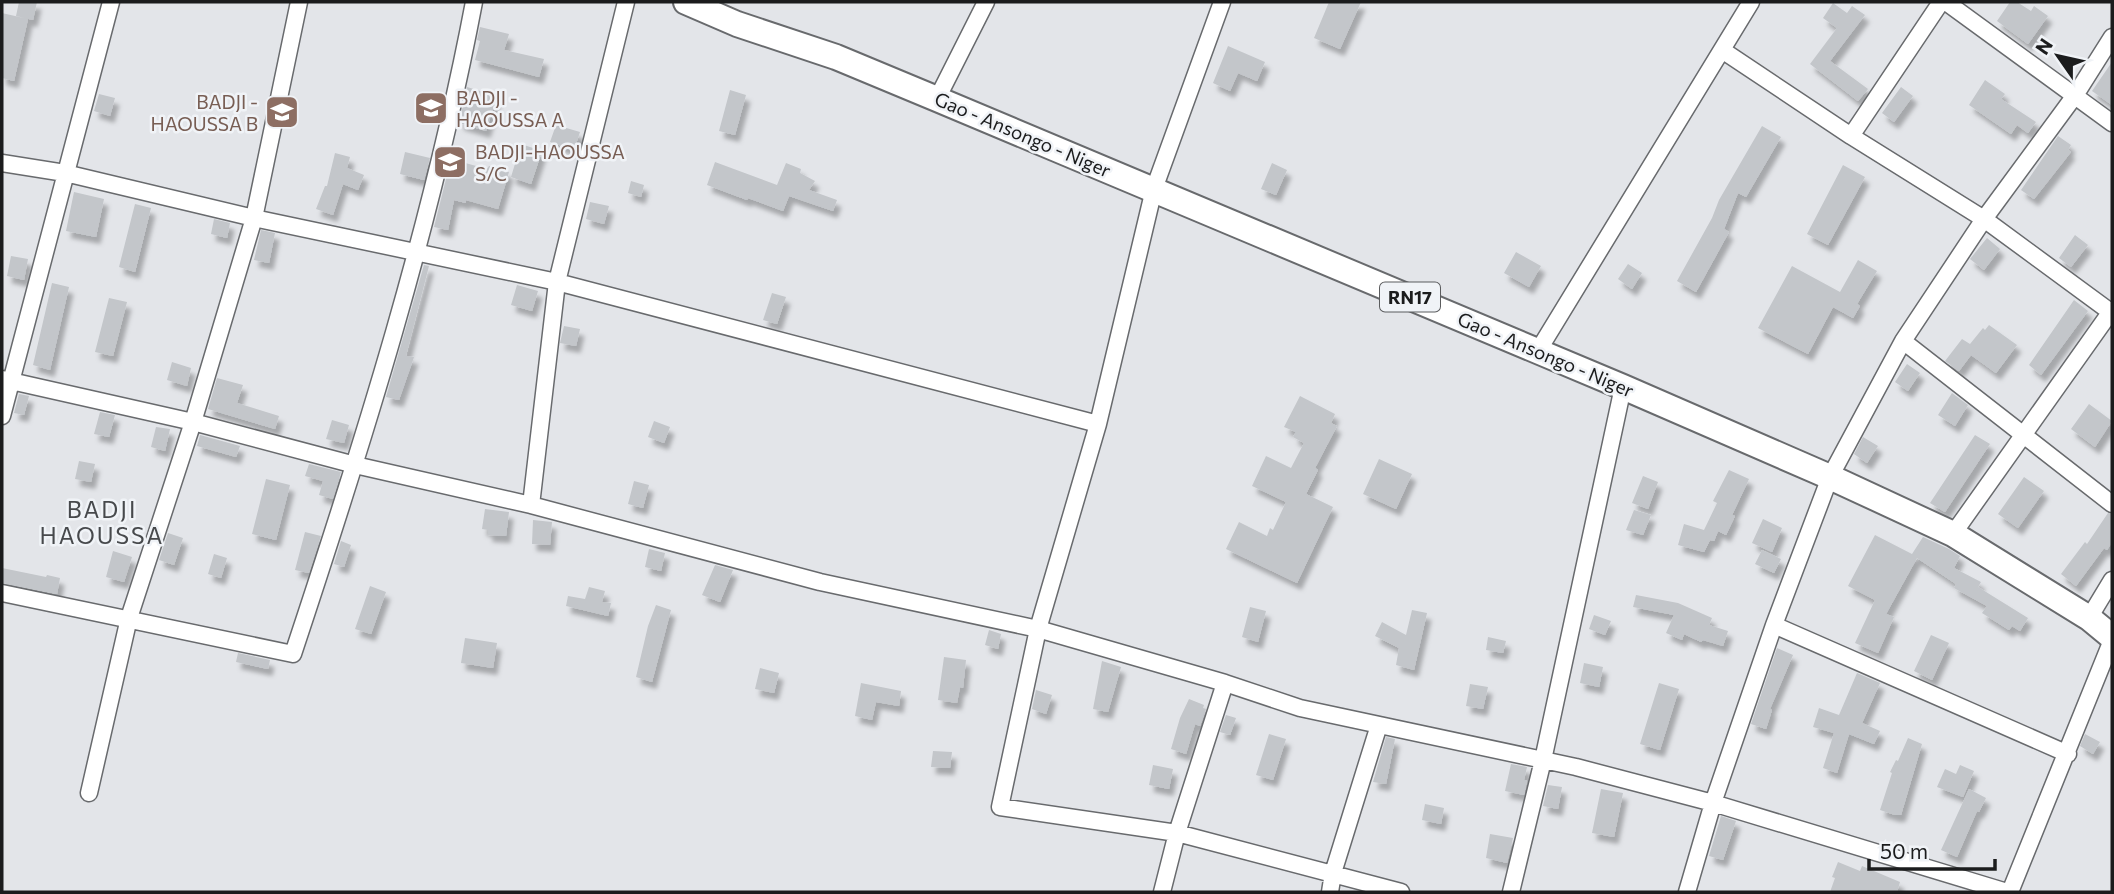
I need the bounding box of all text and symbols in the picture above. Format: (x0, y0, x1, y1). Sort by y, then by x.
north arrow (2023, 21, 2093, 91)
text: N (2030, 34, 2057, 59)
place label: BADJI - HAOUSSA A (456, 86, 564, 131)
street label: Gao - Ansongo - Niger (931, 86, 1115, 182)
school or university icon: BADJI - HAOUSSA A (412, 89, 450, 127)
place label: BADJI - HAOUSSA B (151, 90, 258, 135)
school or university icon: BADJI - HAOUSSA B (263, 93, 301, 131)
place label: BADJI-HAOUSSA S/C (475, 140, 625, 185)
school or university icon: BADJI-HAOUSSA S/C (431, 143, 469, 181)
road number: RN17 (1380, 282, 1440, 312)
street label: Gao - Ansongo - Niger (1454, 306, 1638, 402)
district label: BADJI HAOUSSA (40, 495, 164, 549)
scale bar (1869, 828, 1995, 872)
text: 50 m (1880, 838, 1928, 863)

